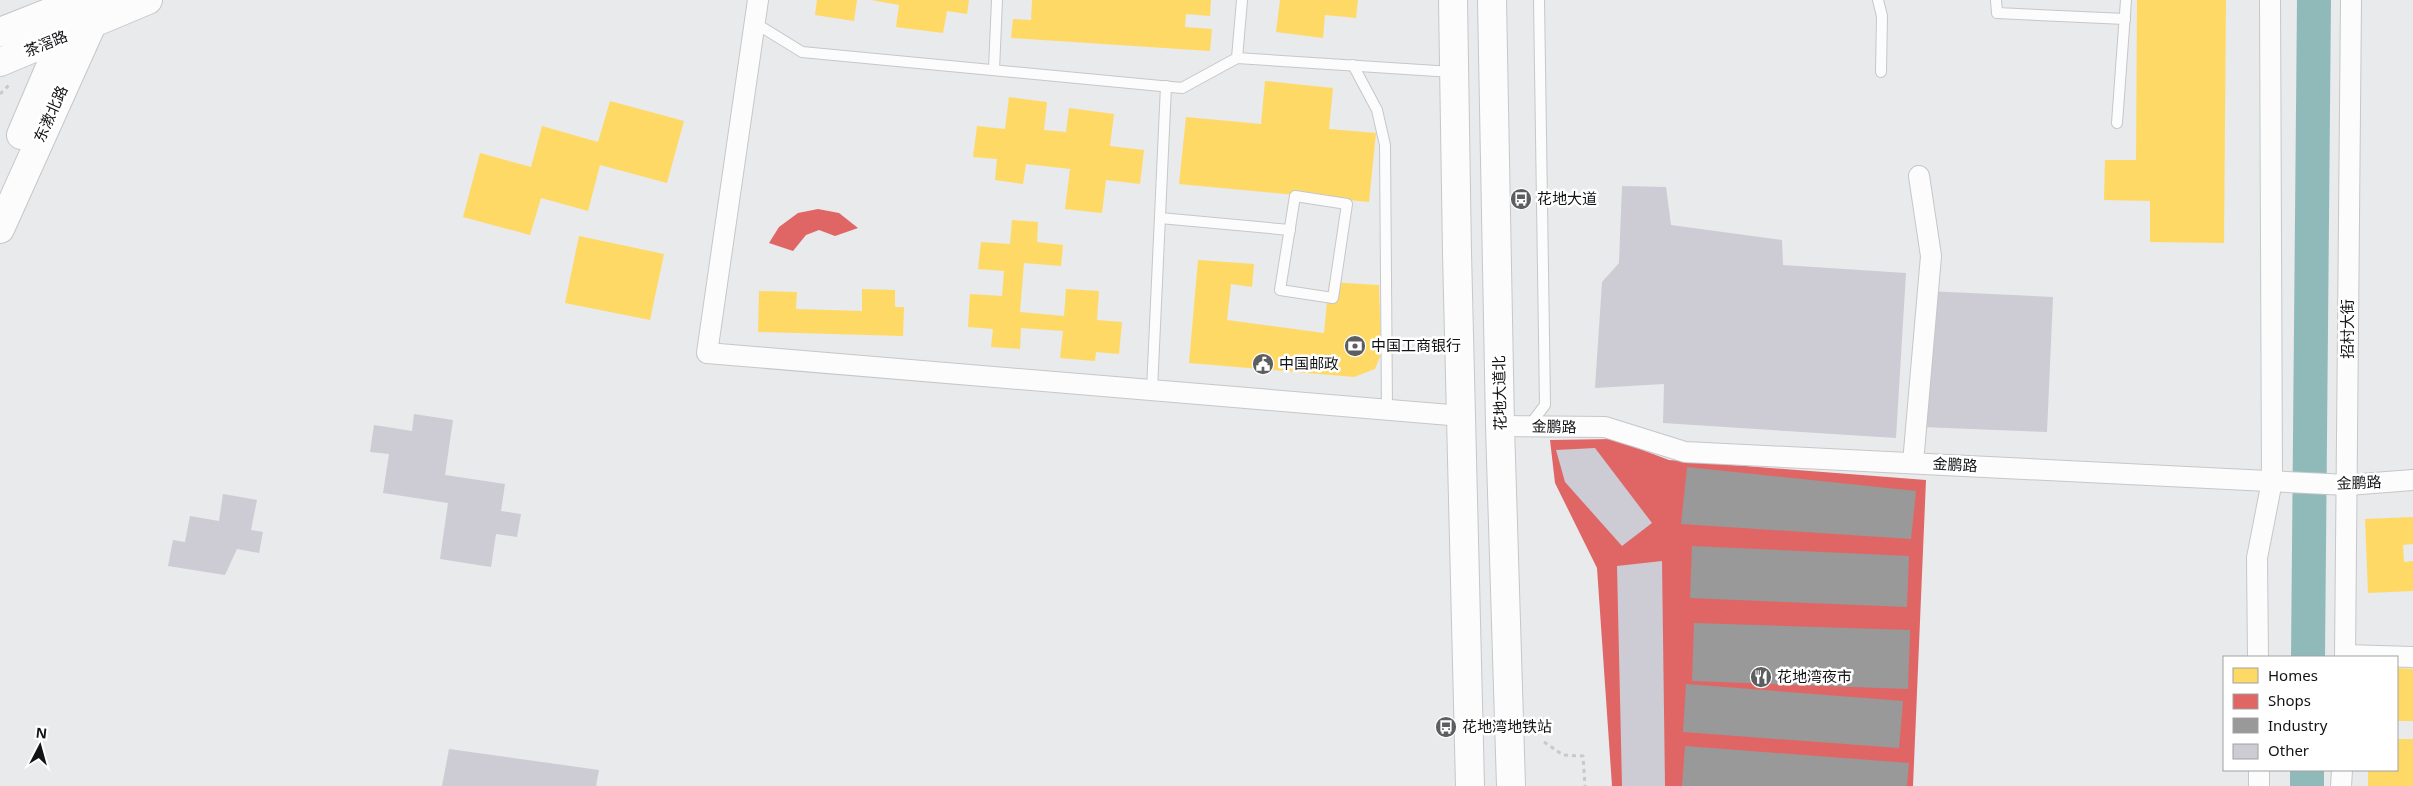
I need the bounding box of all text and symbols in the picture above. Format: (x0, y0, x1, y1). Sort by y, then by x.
street label: 茶滘路 (21, 25, 70, 61)
street label: 东漖北路 (29, 82, 71, 145)
bus stop icon: 花地大道 (1509, 187, 1533, 211)
place label: 花地大道 (1537, 188, 1597, 208)
street label: 招村大街 (2337, 299, 2357, 359)
bank icon: 中国工商银行 (1343, 334, 1367, 358)
place label: 中国工商银行 (1371, 335, 1461, 355)
public building icon: 中国邮政 (1251, 352, 1275, 376)
place label: 中国邮政 (1279, 353, 1339, 373)
street label: 花地大道北 (1488, 355, 1510, 431)
street label: 金鹏路 (1531, 416, 1577, 436)
street label: 金鹏路 (1932, 453, 1978, 475)
street label: 金鹏路 (2336, 471, 2382, 493)
legend (2223, 656, 2398, 771)
restaurant icon: 花地湾夜市 (1749, 665, 1773, 689)
text: Homes (2268, 665, 2318, 685)
place label: 花地湾夜市 (1777, 666, 1852, 686)
text: Shops (2268, 690, 2311, 710)
bus stop icon: 花地湾地铁站 (1434, 715, 1458, 739)
text: Industry (2268, 715, 2328, 735)
place label: 花地湾地铁站 (1462, 716, 1552, 736)
north arrow (15, 721, 65, 771)
text: N (35, 723, 48, 743)
text: Other (2268, 740, 2309, 760)

